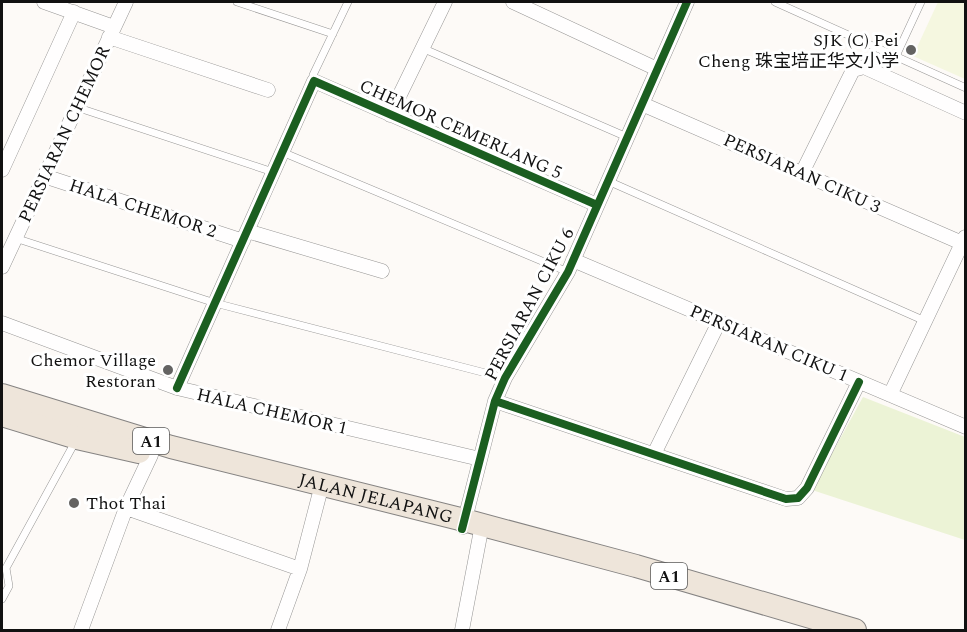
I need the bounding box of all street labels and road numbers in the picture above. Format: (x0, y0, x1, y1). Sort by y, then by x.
street label: PERSIARAN CHEMOR (12, 41, 117, 227)
street label: CHEMOR CEMERLANG 5 (355, 73, 567, 186)
street label: PERSIARAN CIKU 3 (719, 127, 885, 220)
street label: HALA CHEMOR 2 (66, 172, 220, 245)
street label: PERSIARAN CIKU 6 (478, 223, 581, 386)
street label: PERSIARAN CIKU 1 (685, 298, 852, 389)
street label: HALA CHEMOR 1 (194, 381, 350, 442)
road number: A1 (133, 428, 169, 454)
street label: JALAN JELAPANG (296, 466, 456, 531)
road number: A1 (651, 563, 687, 589)

